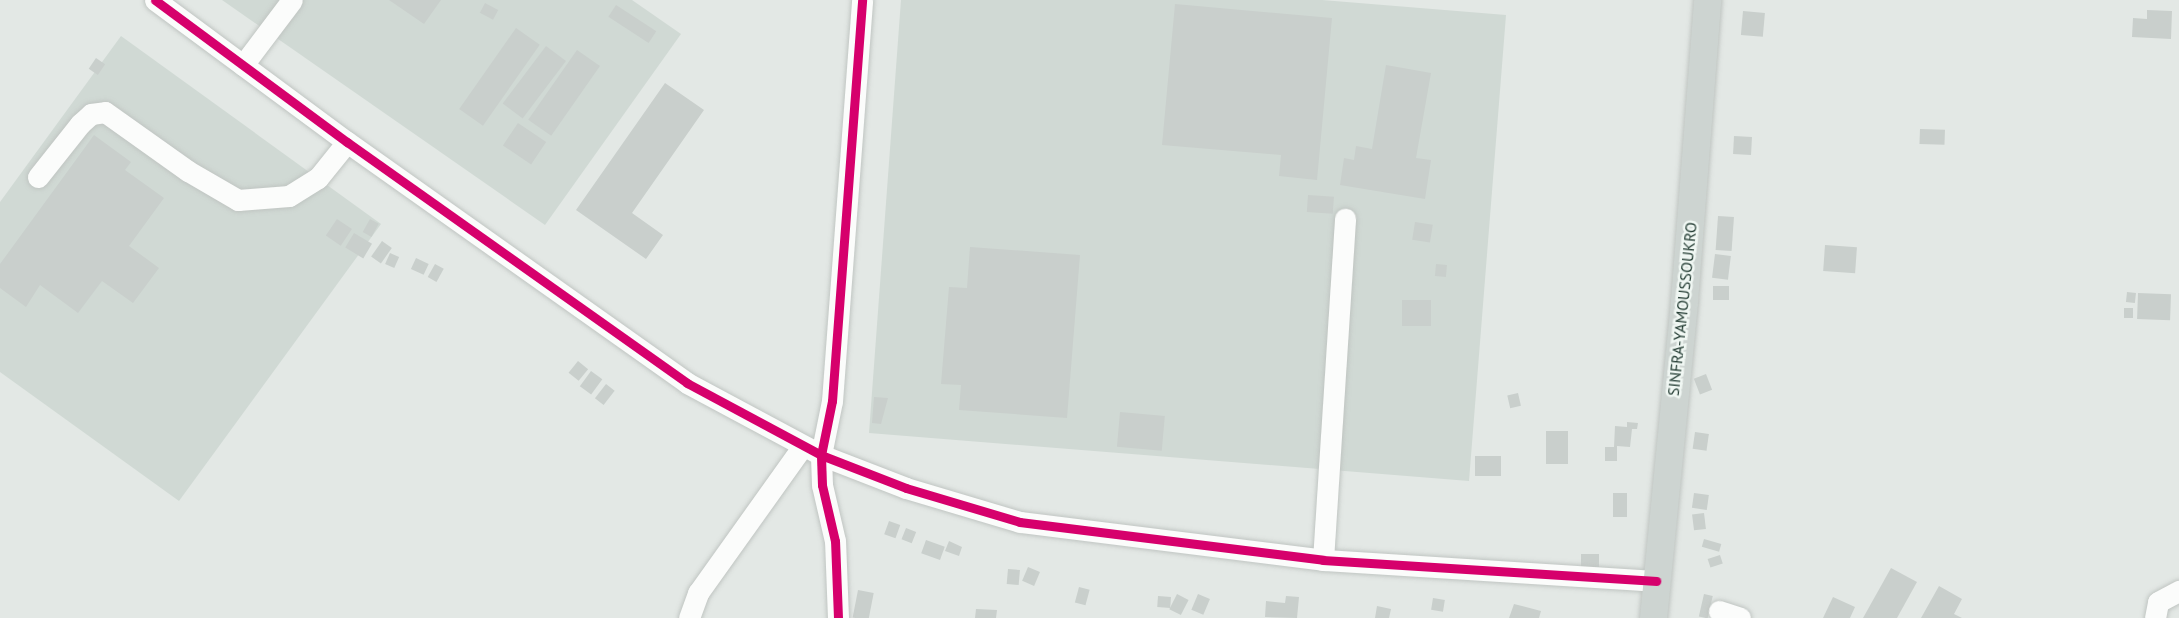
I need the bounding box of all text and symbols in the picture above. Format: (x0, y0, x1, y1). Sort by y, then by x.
street label: SINFRA-YAMOUSSOUKRO (1663, 221, 1701, 397)

